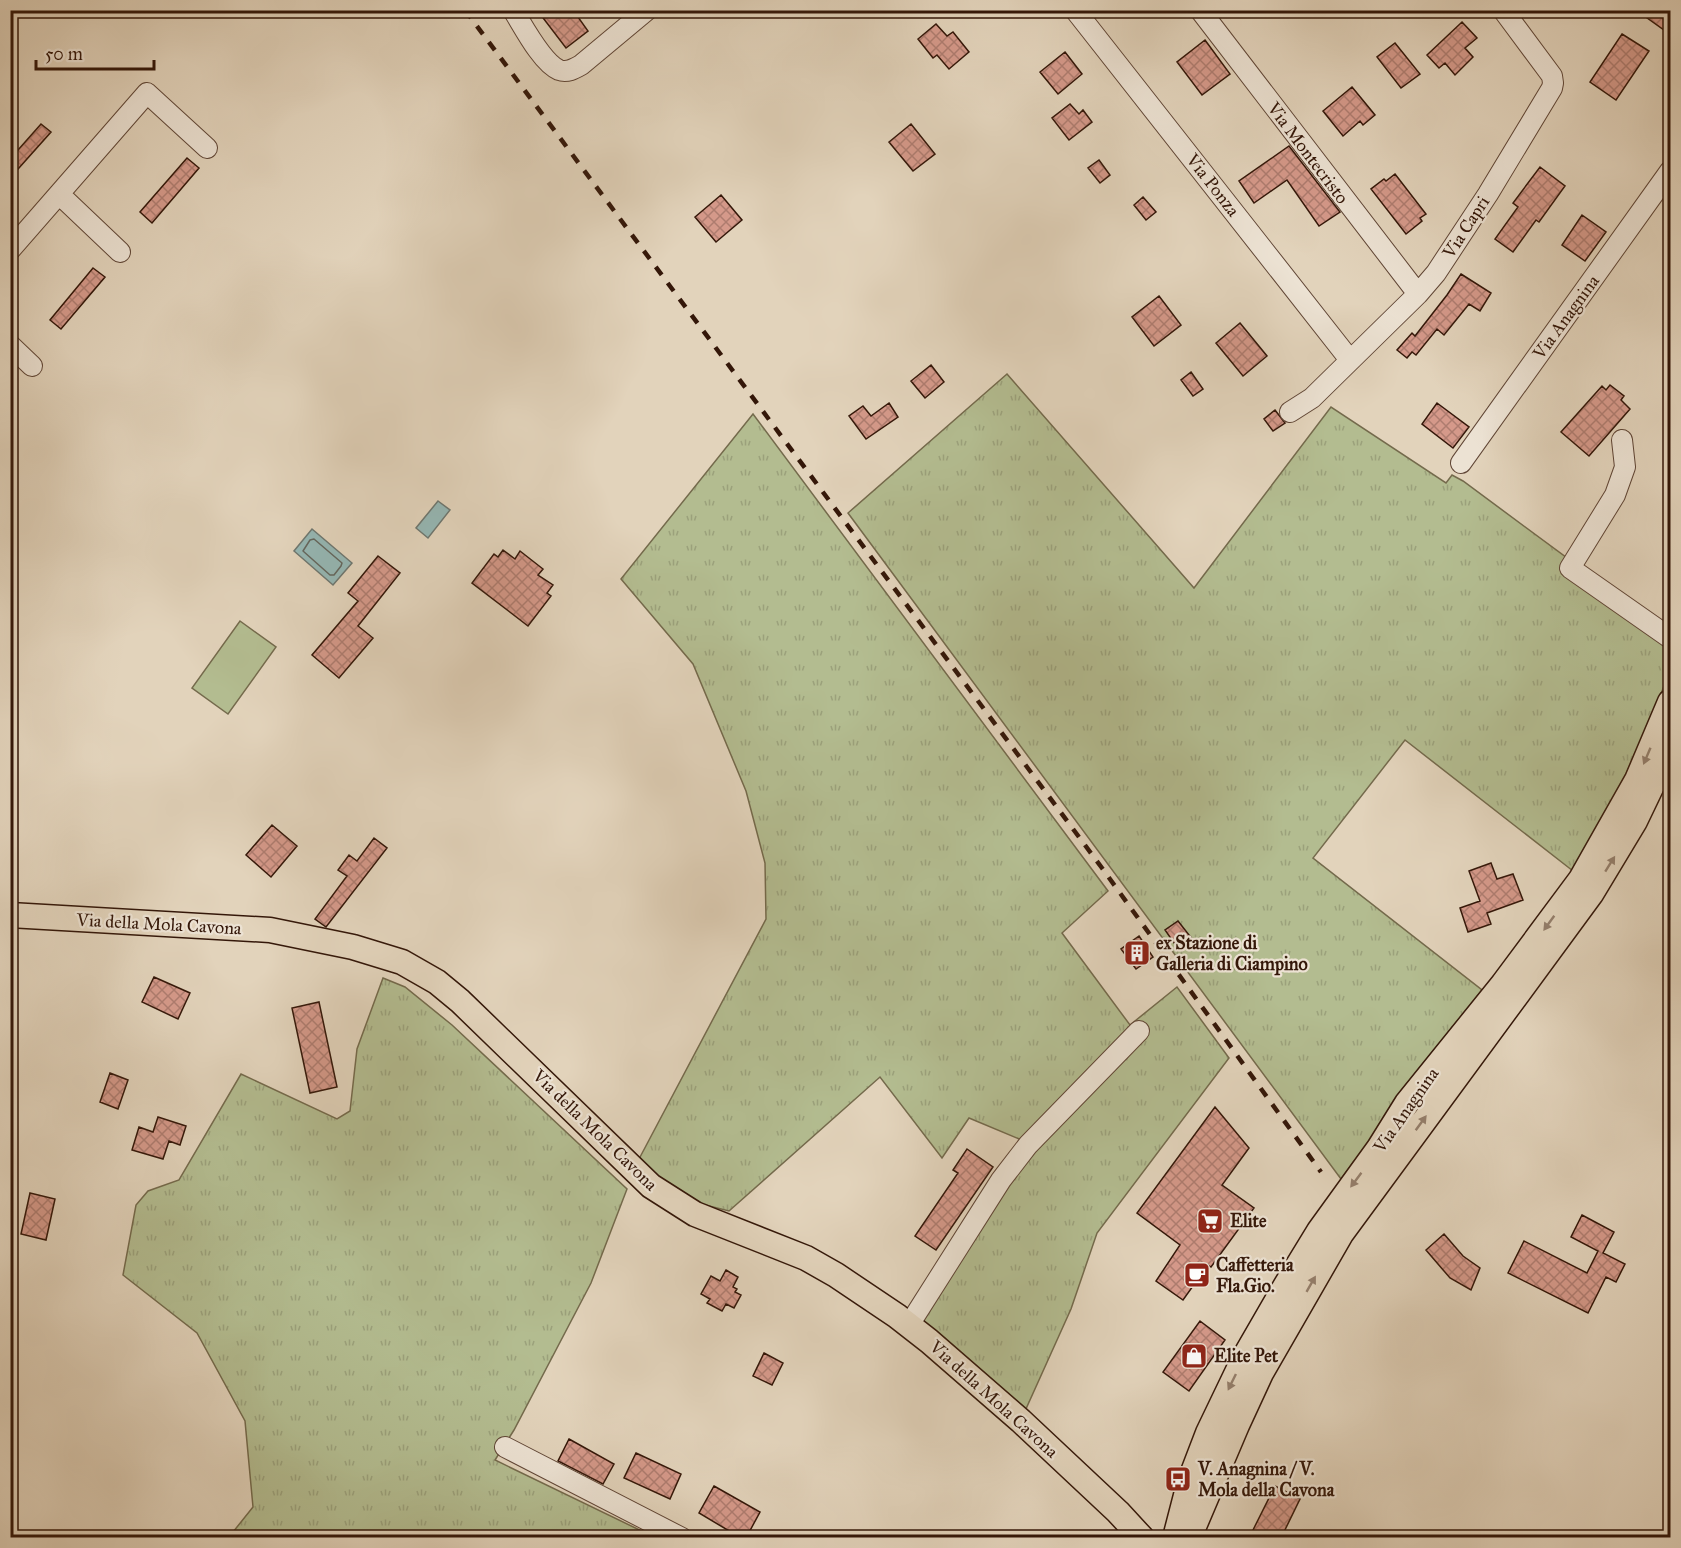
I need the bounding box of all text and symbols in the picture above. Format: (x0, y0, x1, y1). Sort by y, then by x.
scale bar (36, 33, 154, 71)
text: 50 m (45, 43, 83, 65)
street label: Via Montecristo (1262, 97, 1353, 208)
street label: Via Ponza (1181, 148, 1245, 221)
street label: Via Capri (1437, 192, 1494, 263)
street label: Via Anagnina (1527, 270, 1605, 365)
one-way arrow (1642, 747, 1652, 765)
one-way arrow (1605, 856, 1616, 872)
street label: Via della Mola Cavona (75, 909, 242, 939)
one-way arrow (1543, 916, 1555, 931)
place label: ex Stazione di Galleria di Ciampino (1156, 932, 1308, 976)
building icon: ex Stazione di Galleria di Ciampino (1122, 938, 1152, 968)
street label: Via Anagnina (1368, 1063, 1444, 1158)
street label: Via della Mola Cavona (527, 1064, 662, 1196)
one-way arrow (1415, 1116, 1427, 1132)
one-way arrow (1350, 1172, 1362, 1187)
supermarket icon: Elite (1195, 1206, 1225, 1236)
place label: Elite (1230, 1210, 1267, 1232)
place label: Caffetteria Fla.Gio. (1216, 1254, 1294, 1297)
cafe icon: Caffetteria Fla.Gio. (1182, 1260, 1212, 1290)
one-way arrow (1306, 1275, 1316, 1292)
street label: Via della Mola Cavona (924, 1335, 1063, 1463)
shop icon: Elite Pet (1179, 1341, 1209, 1371)
place label: Elite Pet (1214, 1345, 1279, 1367)
one-way arrow (1228, 1373, 1237, 1390)
place label: V. Anagnina / V. Mola della Cavona (1197, 1458, 1335, 1501)
bus stop icon: V. Anagnina / V. Mola della Cavona (1163, 1464, 1193, 1494)

